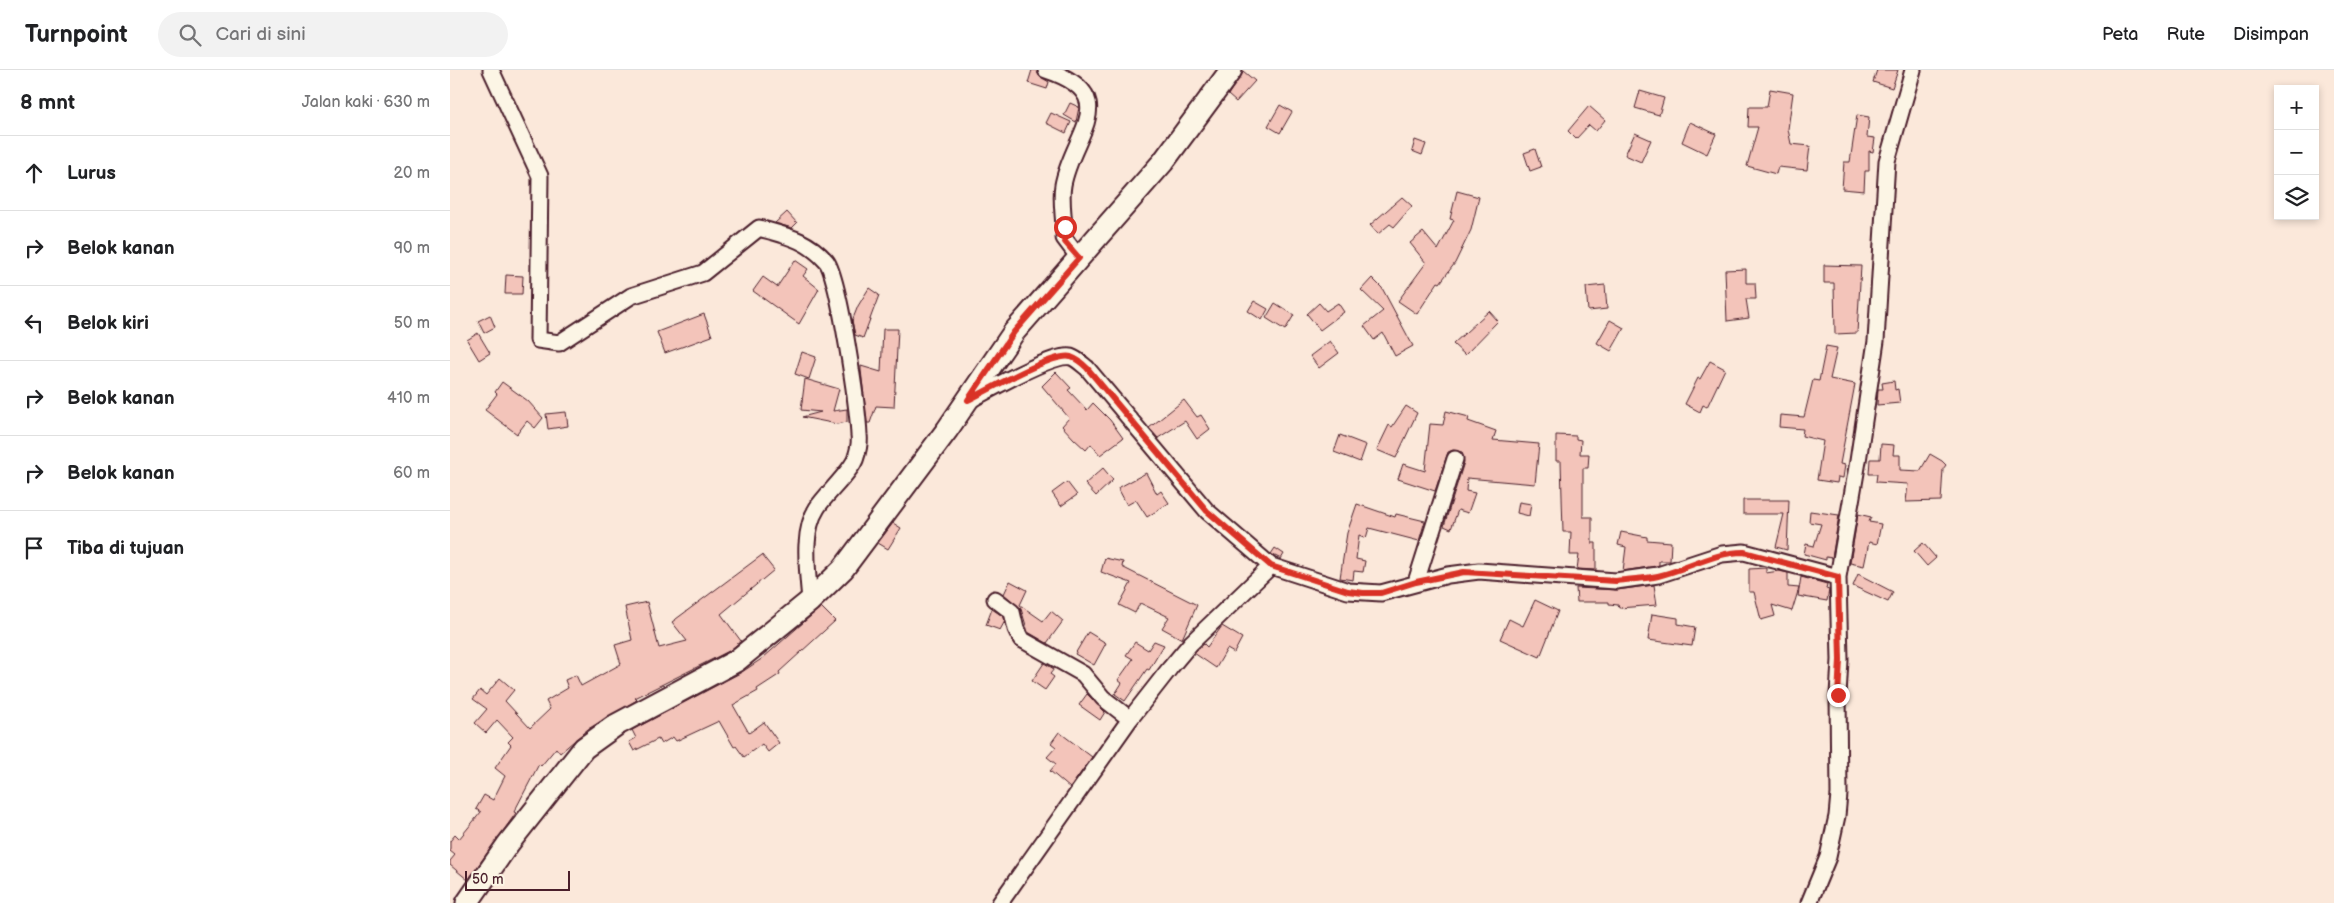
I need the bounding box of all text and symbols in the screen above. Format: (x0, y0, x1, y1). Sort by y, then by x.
search box (158, 12, 508, 57)
text: Turnpoint (25, 20, 128, 49)
icon: search (176, 21, 204, 49)
text: Cari di sini (216, 23, 306, 46)
text: Peta (2102, 24, 2138, 45)
text: Rute (2166, 24, 2205, 45)
text: Disimpan (2233, 24, 2309, 45)
map controls (2274, 85, 2319, 220)
button: + (2274, 85, 2319, 130)
text: 8 mnt (20, 90, 75, 115)
text: Jalan kaki · 630 m (302, 93, 430, 112)
button: − (2274, 130, 2319, 175)
icon: ahead (20, 159, 48, 187)
text: Lurus (67, 162, 116, 185)
text: 20 m (394, 164, 430, 183)
button: layers (2274, 175, 2319, 220)
route start (1054, 216, 1077, 239)
icon: right (20, 234, 48, 262)
text: Belok kanan (67, 237, 175, 260)
text: 90 m (394, 239, 430, 258)
icon: left (20, 309, 48, 337)
text: Belok kiri (67, 312, 149, 335)
text: 50 m (394, 314, 430, 333)
icon: right (20, 384, 48, 412)
text: Belok kanan (67, 387, 175, 410)
text: 410 m (387, 389, 430, 408)
icon: right (20, 459, 48, 487)
text: Belok kanan (67, 462, 175, 485)
text: 60 m (393, 464, 430, 483)
icon: arrive (20, 534, 48, 562)
text: Tiba di tujuan (67, 537, 184, 560)
route end (1827, 684, 1850, 707)
scale bar (465, 868, 570, 891)
text: 50 m (472, 871, 504, 888)

